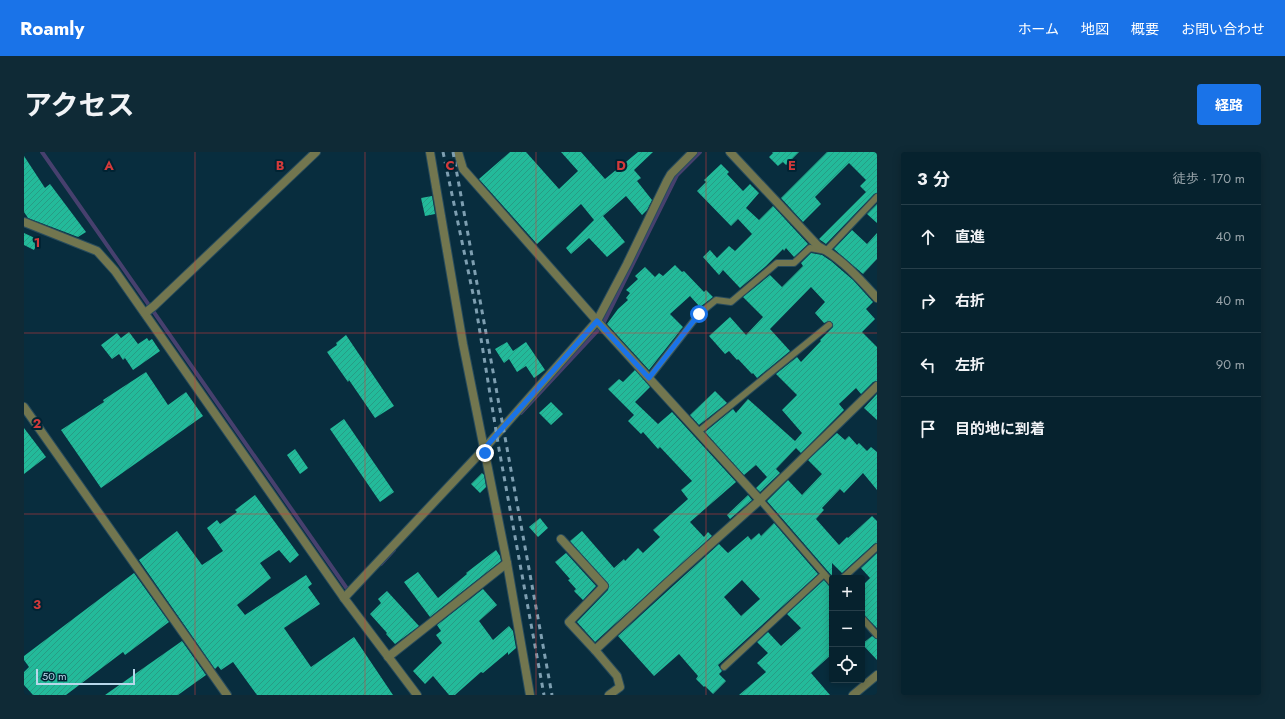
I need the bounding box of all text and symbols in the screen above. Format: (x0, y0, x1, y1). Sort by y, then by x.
text: Roamly (20, 15, 84, 42)
text: ホーム (1017, 19, 1059, 39)
text: 地図 (1081, 19, 1109, 39)
text: 概要 (1131, 19, 1159, 39)
text: お問い合わせ (1181, 19, 1265, 39)
button: 経路 (1197, 84, 1261, 125)
text: アクセス (24, 85, 135, 126)
text: A (103, 156, 114, 175)
text: B (276, 156, 285, 175)
text: C (445, 156, 455, 175)
text: D (616, 156, 626, 175)
text: E (788, 156, 796, 175)
text: 3 分 (917, 167, 950, 191)
text: 徒歩 · 170 m (1173, 169, 1245, 188)
icon: ahead (917, 226, 939, 248)
text: 直進 (955, 226, 985, 248)
text: 40 m (1216, 227, 1245, 246)
text: 1 (34, 233, 40, 252)
icon: right (917, 290, 939, 312)
text: 右折 (955, 290, 985, 312)
text: 40 m (1216, 291, 1245, 310)
route start (690, 305, 708, 323)
icon: left (917, 354, 939, 376)
text: 左折 (955, 354, 985, 376)
text: 90 m (1216, 355, 1245, 374)
text: 2 (33, 414, 41, 433)
icon: arrive (917, 418, 939, 440)
text: 目的地に到着 (955, 418, 1045, 440)
route end (476, 444, 494, 462)
map controls (829, 575, 865, 683)
button: + (829, 575, 865, 611)
text: 3 (33, 595, 41, 614)
button: − (829, 611, 865, 647)
button: locate (829, 647, 865, 683)
scale bar (36, 667, 135, 686)
text: 50 m (42, 668, 67, 684)

